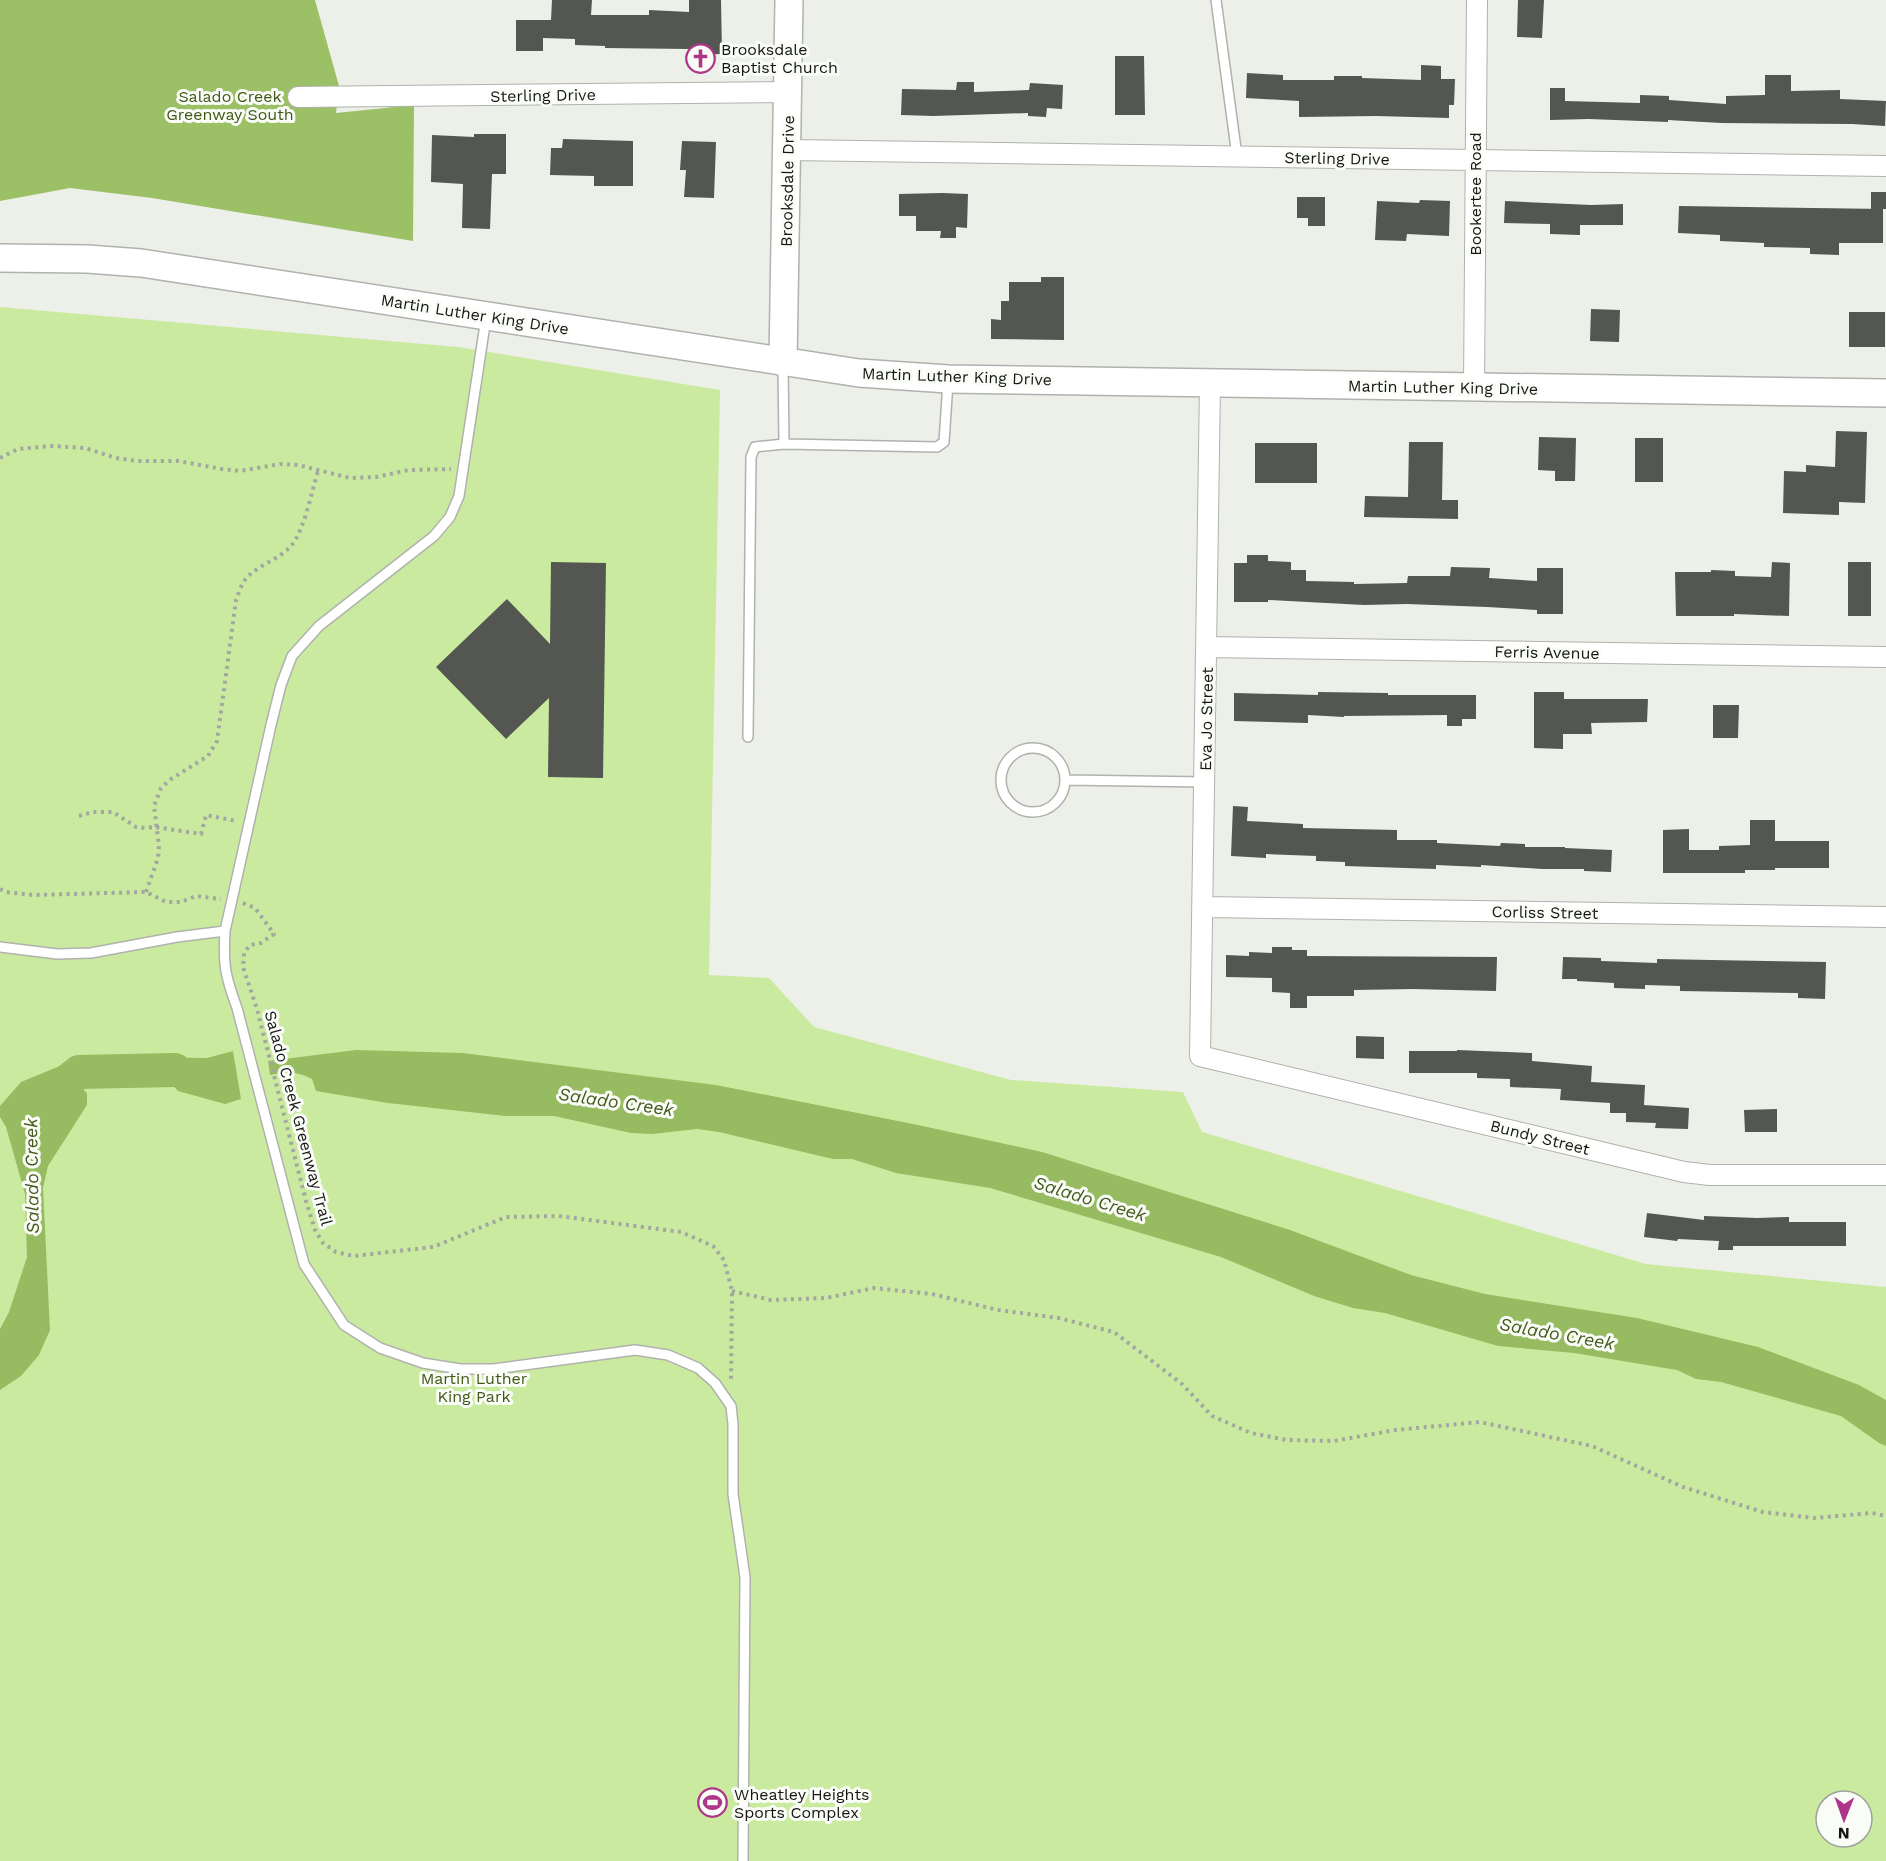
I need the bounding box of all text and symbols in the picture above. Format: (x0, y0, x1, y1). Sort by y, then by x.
place label: Brooksdale Baptist Church (721, 40, 838, 77)
church icon: Brooksdale Baptist Church (684, 42, 716, 74)
street label: Sterling Drive (490, 85, 596, 106)
park label: Salado Creek Greenway South (166, 87, 294, 124)
street label: Brooksdale Drive (777, 115, 798, 247)
street label: Bookertee Road (1466, 132, 1485, 256)
street label: Sterling Drive (1284, 148, 1390, 169)
street label: Martin Luther King Drive (380, 290, 570, 339)
street label: Martin Luther King Drive (862, 364, 1052, 389)
street label: Martin Luther King Drive (1348, 376, 1538, 399)
street label: Ferris Avenue (1494, 642, 1600, 663)
street label: Eva Jo Street (1196, 667, 1217, 771)
street label: Corliss Street (1491, 902, 1599, 923)
street label: Salado Creek Greenway Trail (261, 1008, 336, 1228)
water label: Salado Creek (557, 1083, 676, 1120)
street label: Bundy Street (1488, 1116, 1592, 1159)
water label: Salado Creek (20, 1117, 43, 1234)
water label: Salado Creek (1032, 1172, 1150, 1226)
water label: Salado Creek (1498, 1313, 1617, 1354)
park label: Martin Luther King Park (421, 1369, 528, 1406)
place label: Wheatley Heights Sports Complex (734, 1785, 870, 1822)
sports icon: Wheatley Heights Sports Complex (697, 1787, 729, 1819)
north arrow (1814, 1789, 1874, 1849)
text: N (1838, 1824, 1850, 1843)

